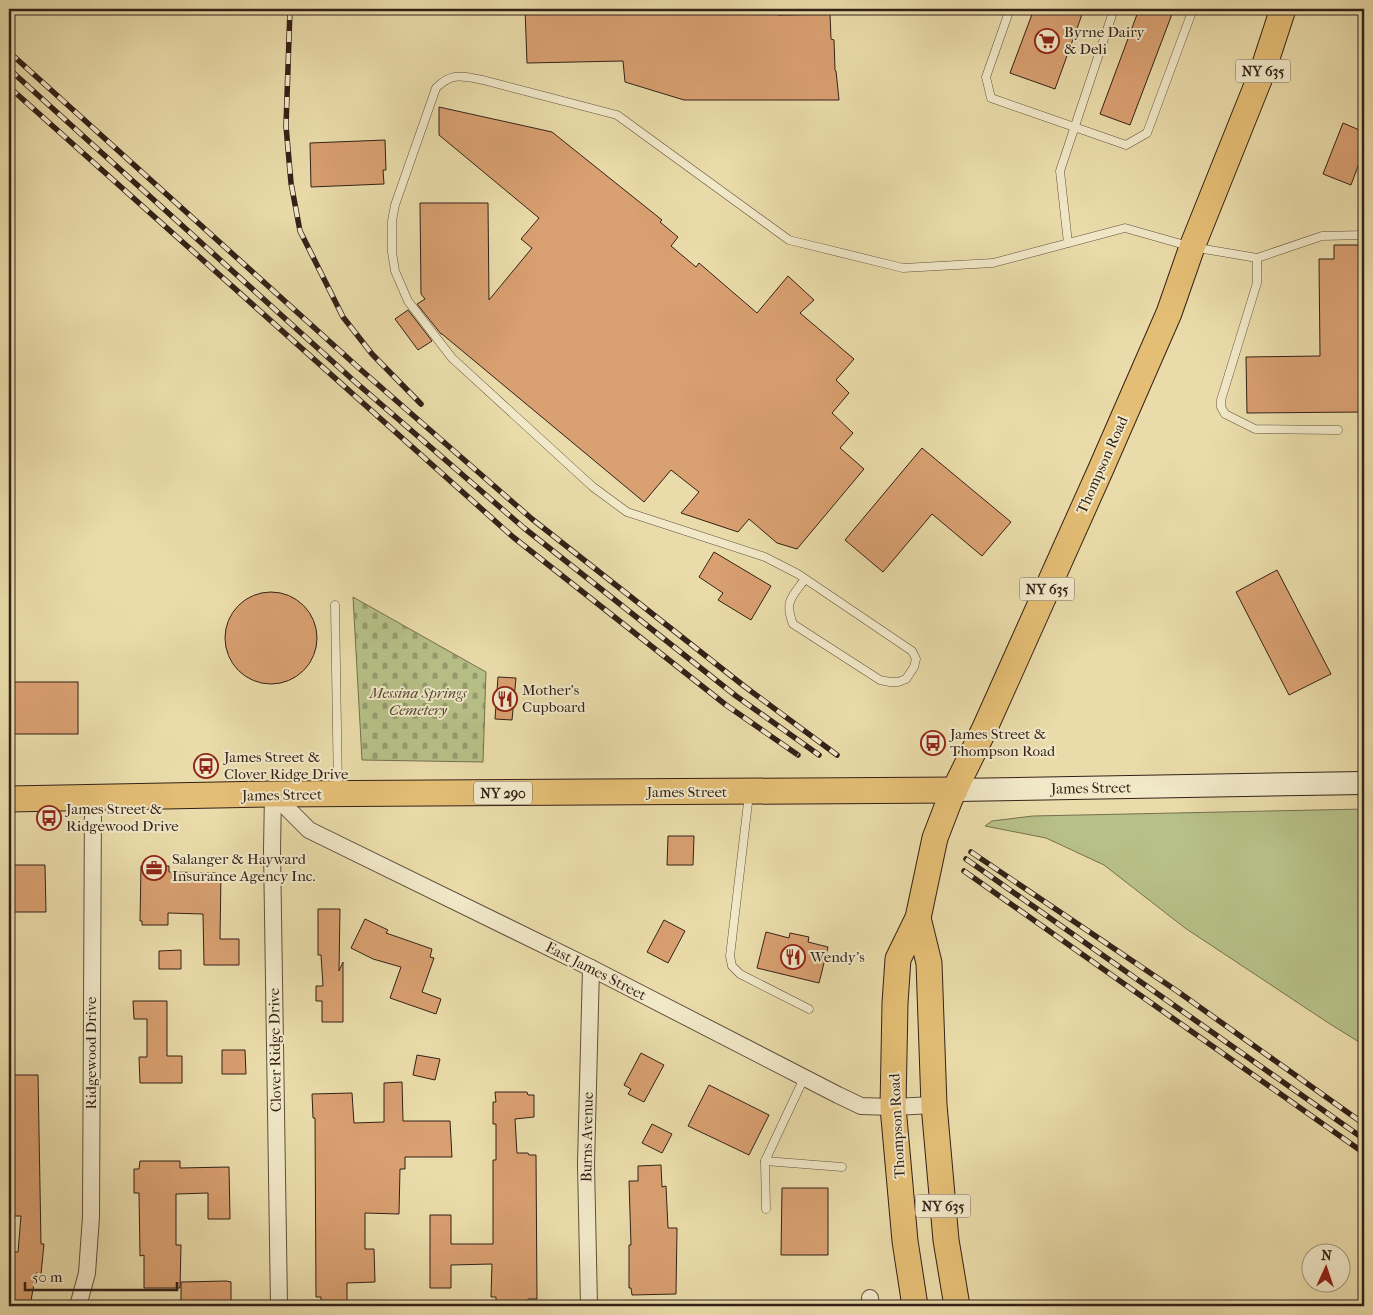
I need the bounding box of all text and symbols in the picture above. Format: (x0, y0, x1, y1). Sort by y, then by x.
place label: Byrne Dairy & Deli (1064, 23, 1146, 58)
supermarket icon: Byrne Dairy & Deli (1034, 28, 1060, 54)
road number: NY 635 (1236, 59, 1290, 82)
street label: Thompson Road (1072, 412, 1132, 517)
road number: NY 635 (1020, 578, 1074, 600)
place label: Mother's Cupboard (522, 681, 586, 716)
park label: Messina Springs Cemetery (368, 684, 467, 719)
restaurant icon: Mother's Cupboard (492, 686, 518, 712)
place label: James Street & Thompson Road (949, 725, 1056, 760)
bus stop icon: James Street & Thompson Road (920, 730, 946, 756)
place label: James Street & Clover Ridge Drive (223, 748, 349, 783)
bus stop icon: James Street & Clover Ridge Drive (193, 753, 219, 779)
street label: James Street (1050, 778, 1132, 798)
road number: NY 290 (474, 781, 532, 804)
street label: James Street (646, 783, 728, 801)
street label: James Street (241, 785, 323, 805)
place label: James Street & Ridgewood Drive (65, 800, 179, 835)
bus stop icon: James Street & Ridgewood Drive (36, 805, 62, 831)
place label: Salanger & Hayward Insurance Agency Inc. (172, 850, 315, 885)
office icon: Salanger & Hayward Insurance Agency Inc. (141, 855, 167, 881)
street label: East James Street (543, 938, 650, 1004)
restaurant icon: Wendy's (780, 944, 806, 970)
place label: Wendy's (809, 948, 865, 966)
street label: Clover Ridge Drive (265, 987, 285, 1112)
street label: Ridgewood Drive (82, 996, 100, 1109)
street label: Thompson Road (885, 1072, 909, 1179)
street label: Burns Avenue (577, 1091, 597, 1182)
road number: NY 635 (916, 1194, 970, 1218)
north arrow (1300, 1242, 1350, 1292)
text: N (1321, 1247, 1333, 1264)
scale bar (25, 1260, 178, 1292)
text: 50 m (32, 1268, 63, 1286)

